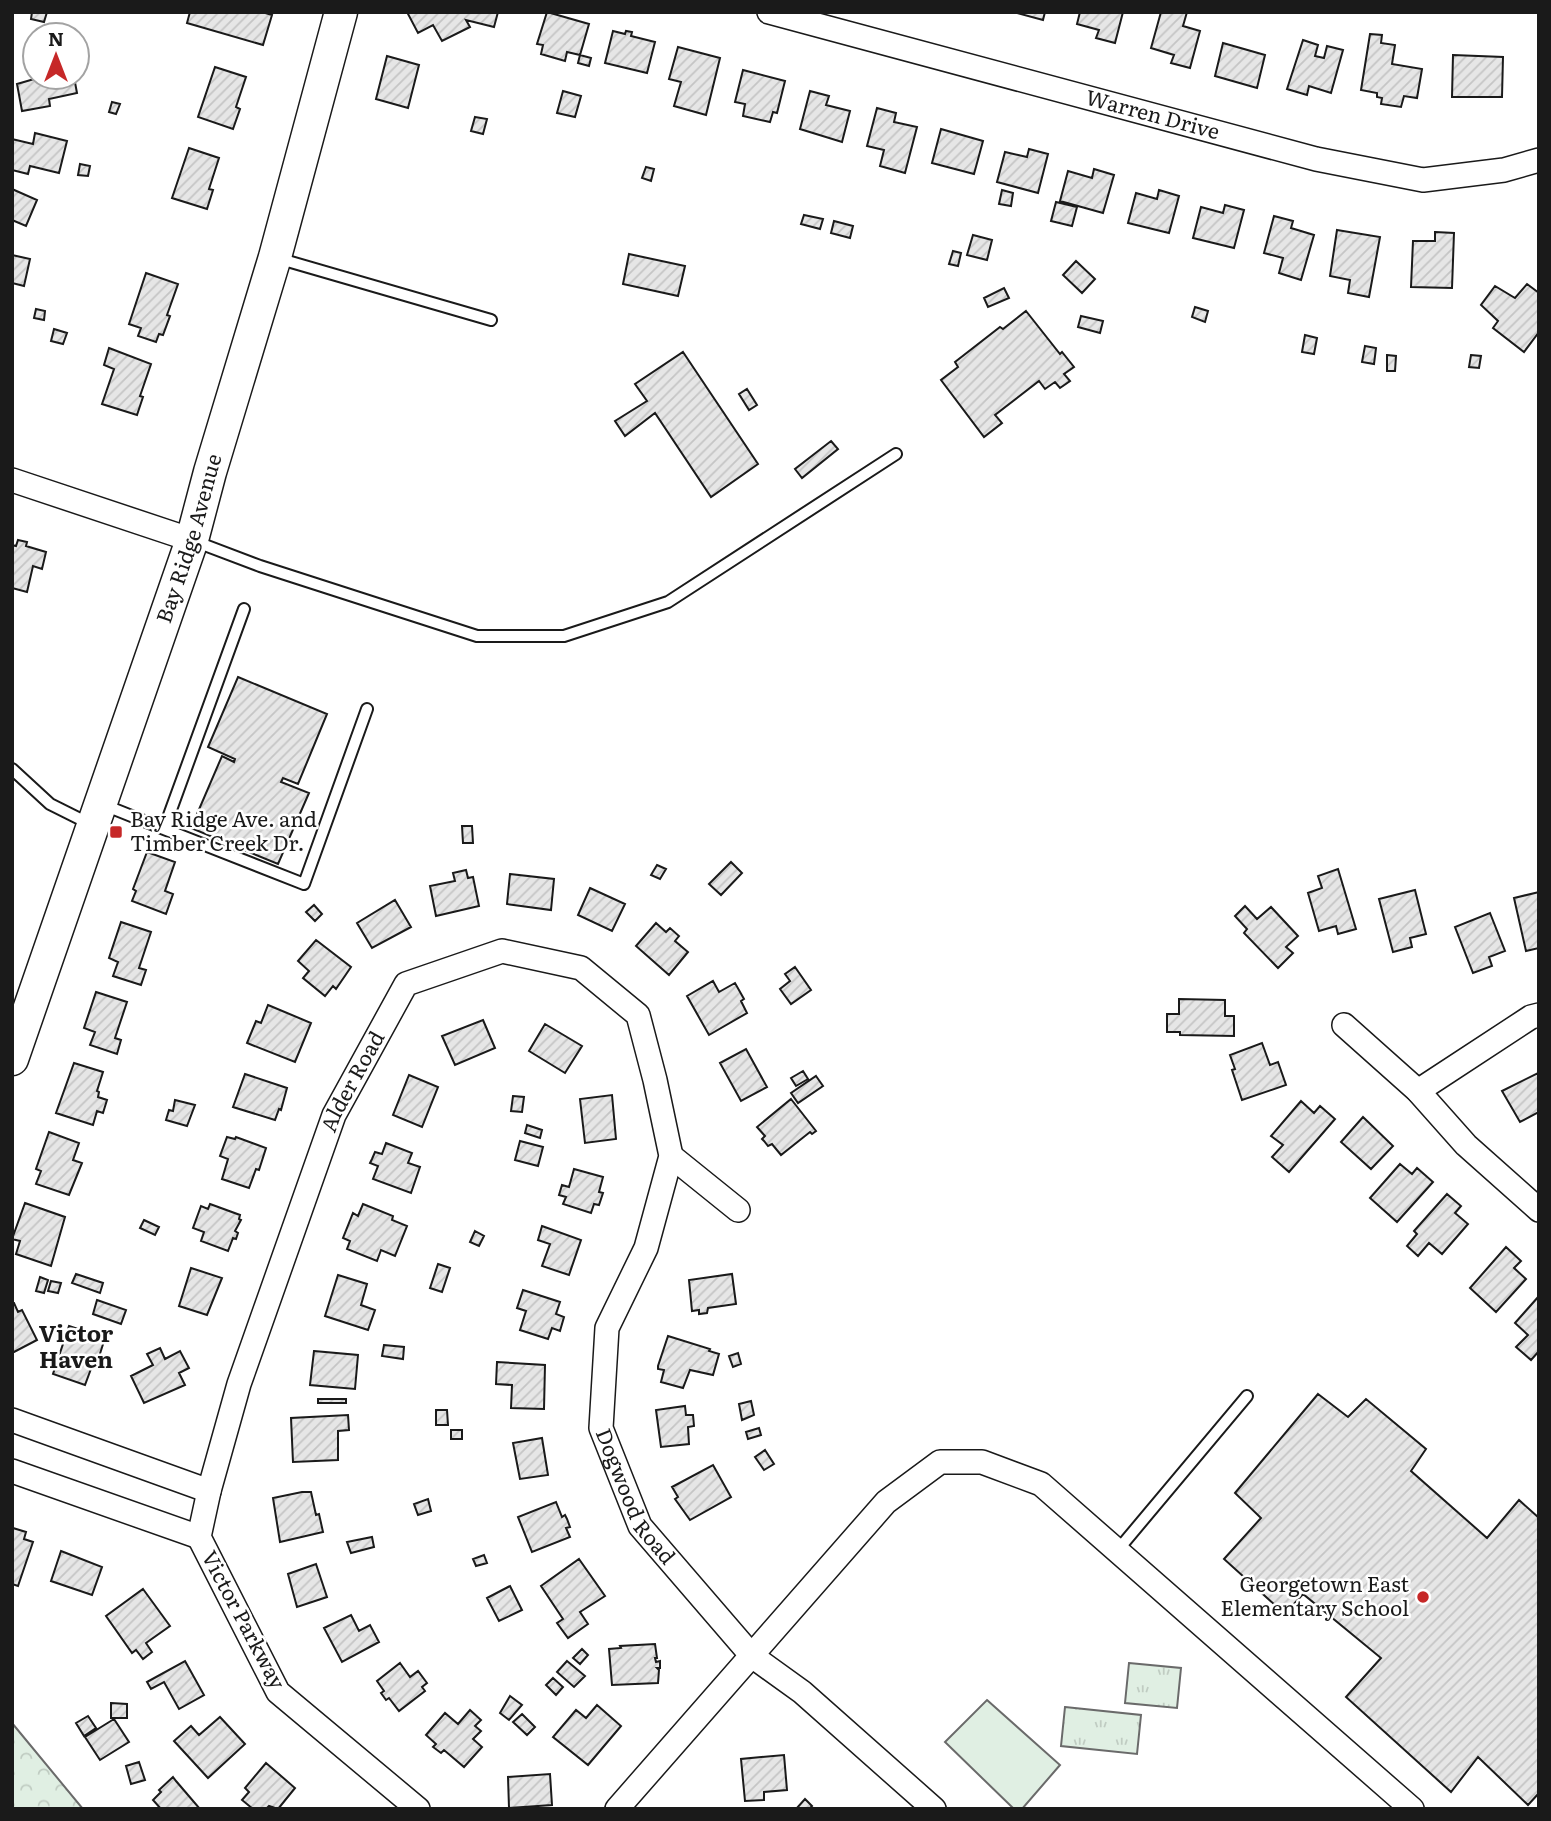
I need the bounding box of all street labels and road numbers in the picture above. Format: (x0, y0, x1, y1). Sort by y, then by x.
street label: Warren Drive (1083, 80, 1224, 145)
street label: Bay Ridge Avenue (146, 449, 228, 627)
street label: Alder Road (311, 1024, 390, 1136)
street label: Dogwood Road (590, 1423, 684, 1570)
street label: Victor Parkway (196, 1544, 295, 1695)

